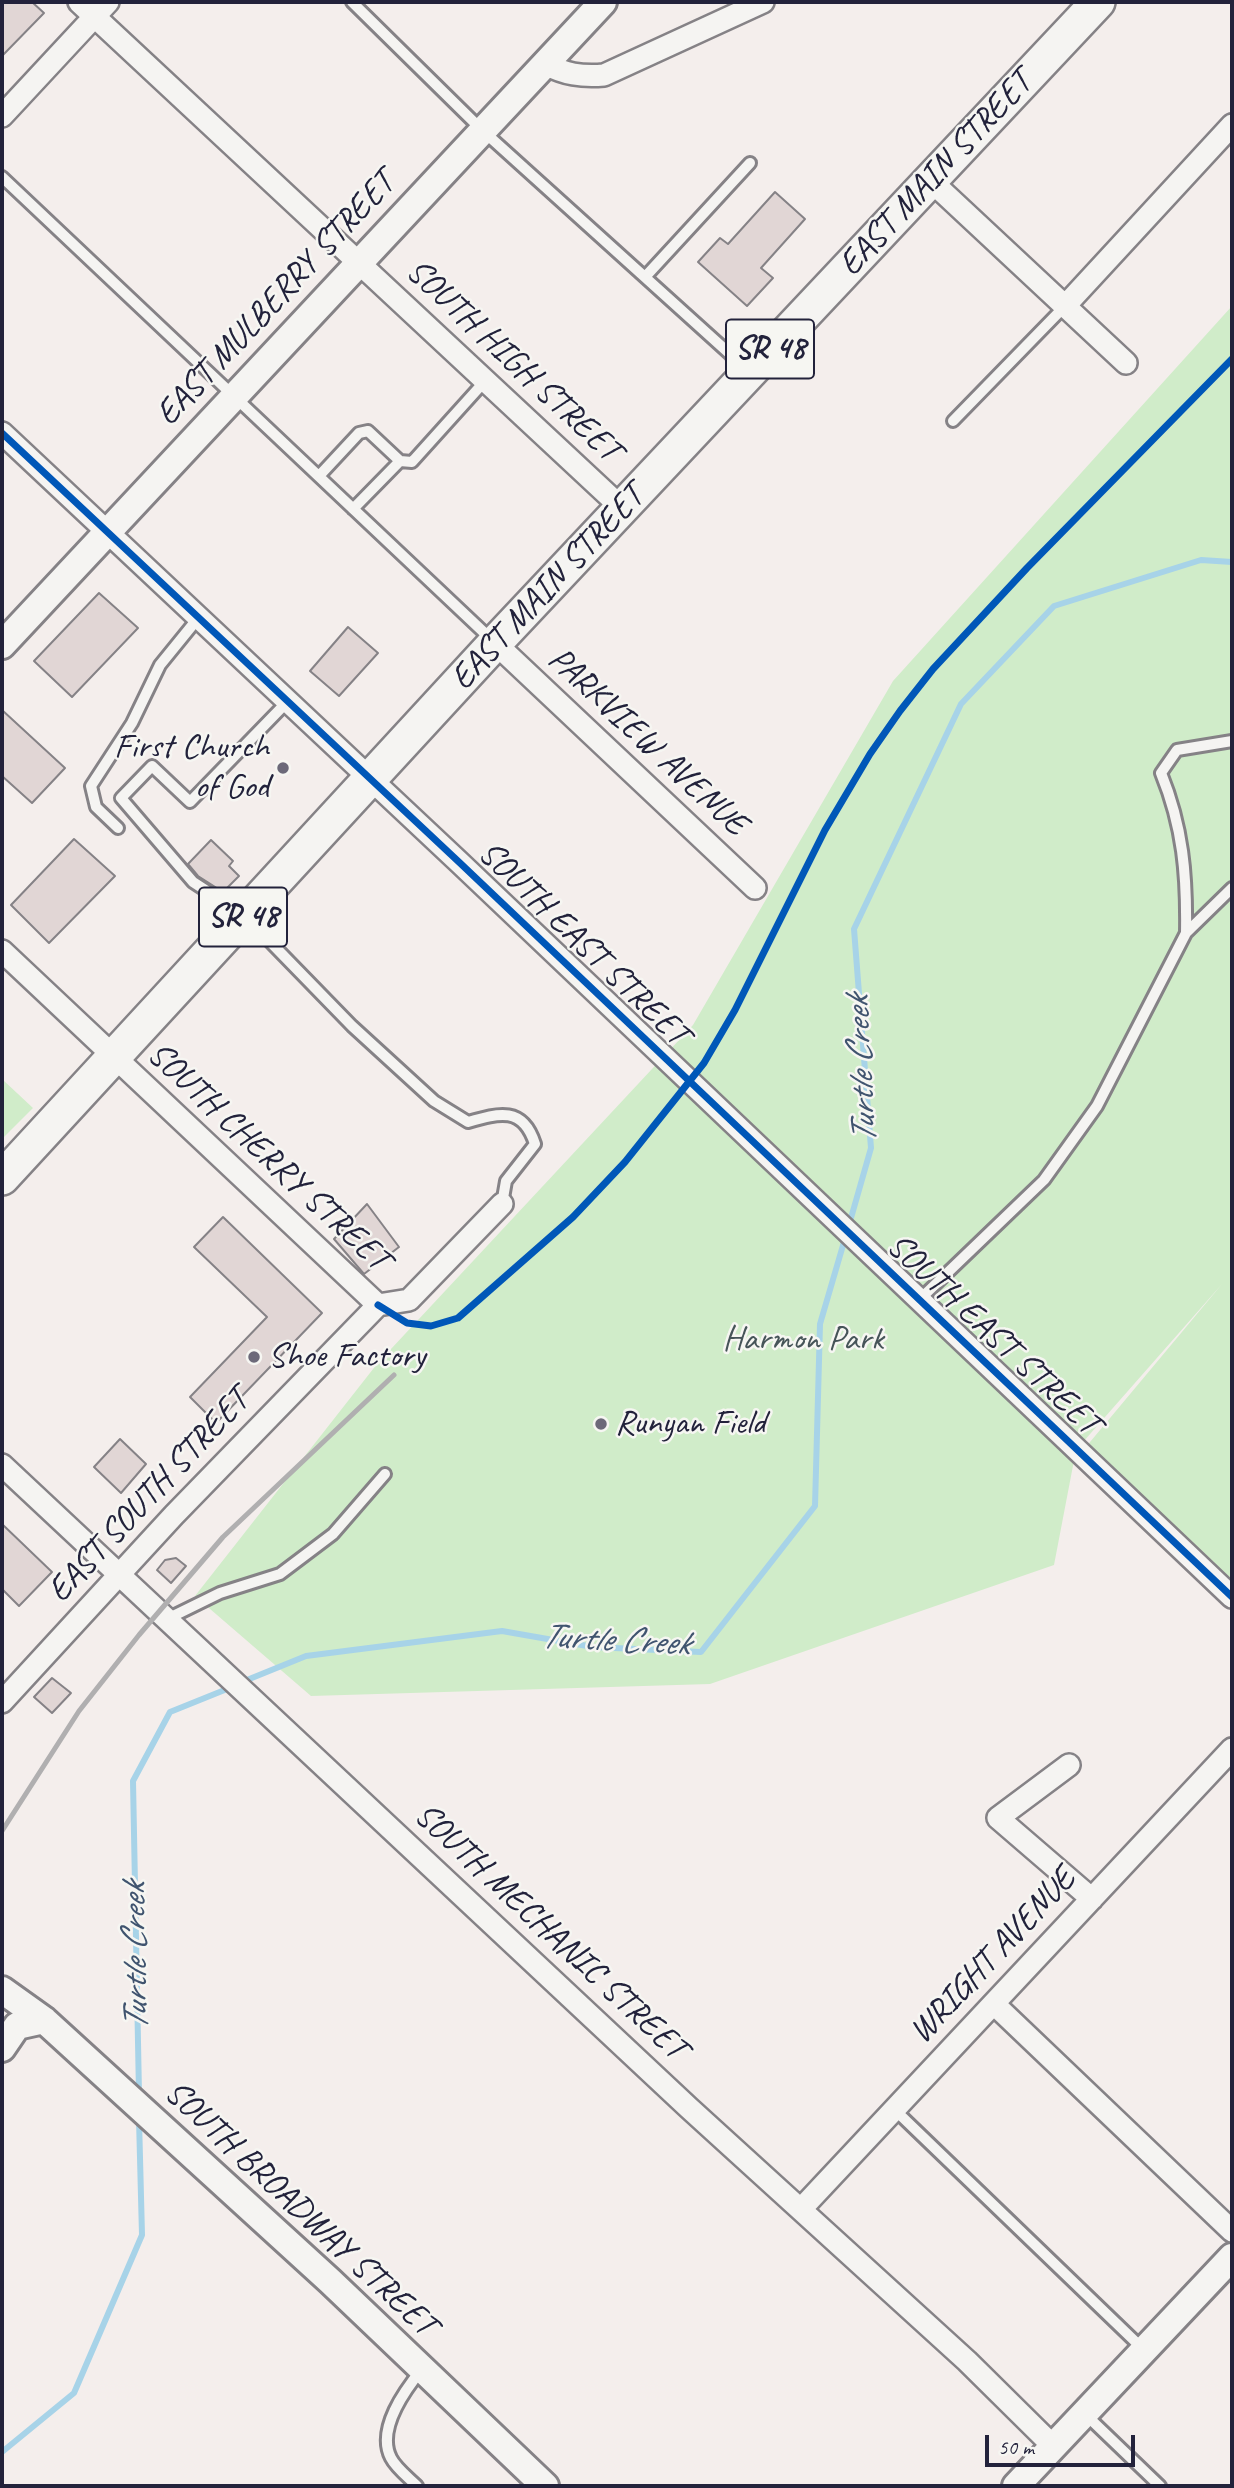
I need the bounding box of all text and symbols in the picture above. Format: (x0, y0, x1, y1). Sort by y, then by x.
street label: EAST MAIN STREET (830, 63, 1042, 285)
street label: EAST MULBERRY STREET (147, 163, 405, 435)
street label: SOUTH HIGH STREET (397, 251, 629, 471)
road number: SR 48 (726, 320, 814, 378)
street label: EAST MAIN STREET (442, 477, 654, 699)
street label: PARKVIEW AVENUE (539, 639, 755, 845)
place label: First Church of God (114, 727, 269, 809)
marker: First Church of God (275, 760, 291, 776)
street label: SOUTH EAST STREET (469, 833, 697, 1055)
road number: SR 48 (199, 888, 287, 946)
water label: Turtle Creek (836, 995, 888, 1145)
street label: SOUTH CHERRY STREET (138, 1034, 398, 1280)
street label: SOUTH EAST STREET (877, 1225, 1109, 1445)
park label: Harmon Park (722, 1319, 884, 1361)
place label: Shoe Factory (268, 1336, 425, 1378)
marker: Shoe Factory (246, 1349, 262, 1365)
street label: EAST SOUTH STREET (39, 1380, 259, 1612)
place label: Runyan Field (615, 1403, 765, 1445)
marker: Runyan Field (593, 1416, 609, 1432)
water label: Turtle Creek (540, 1615, 690, 1667)
street label: SOUTH MECHANIC STREET (405, 1795, 695, 2069)
street label: WRIGHT AVENUE (901, 1859, 1085, 2053)
water label: Turtle Creek (113, 1882, 159, 2032)
street label: SOUTH BROADWAY STREET (155, 2072, 445, 2346)
scale bar (989, 2422, 1140, 2466)
text: 50 m (998, 2434, 1034, 2460)

